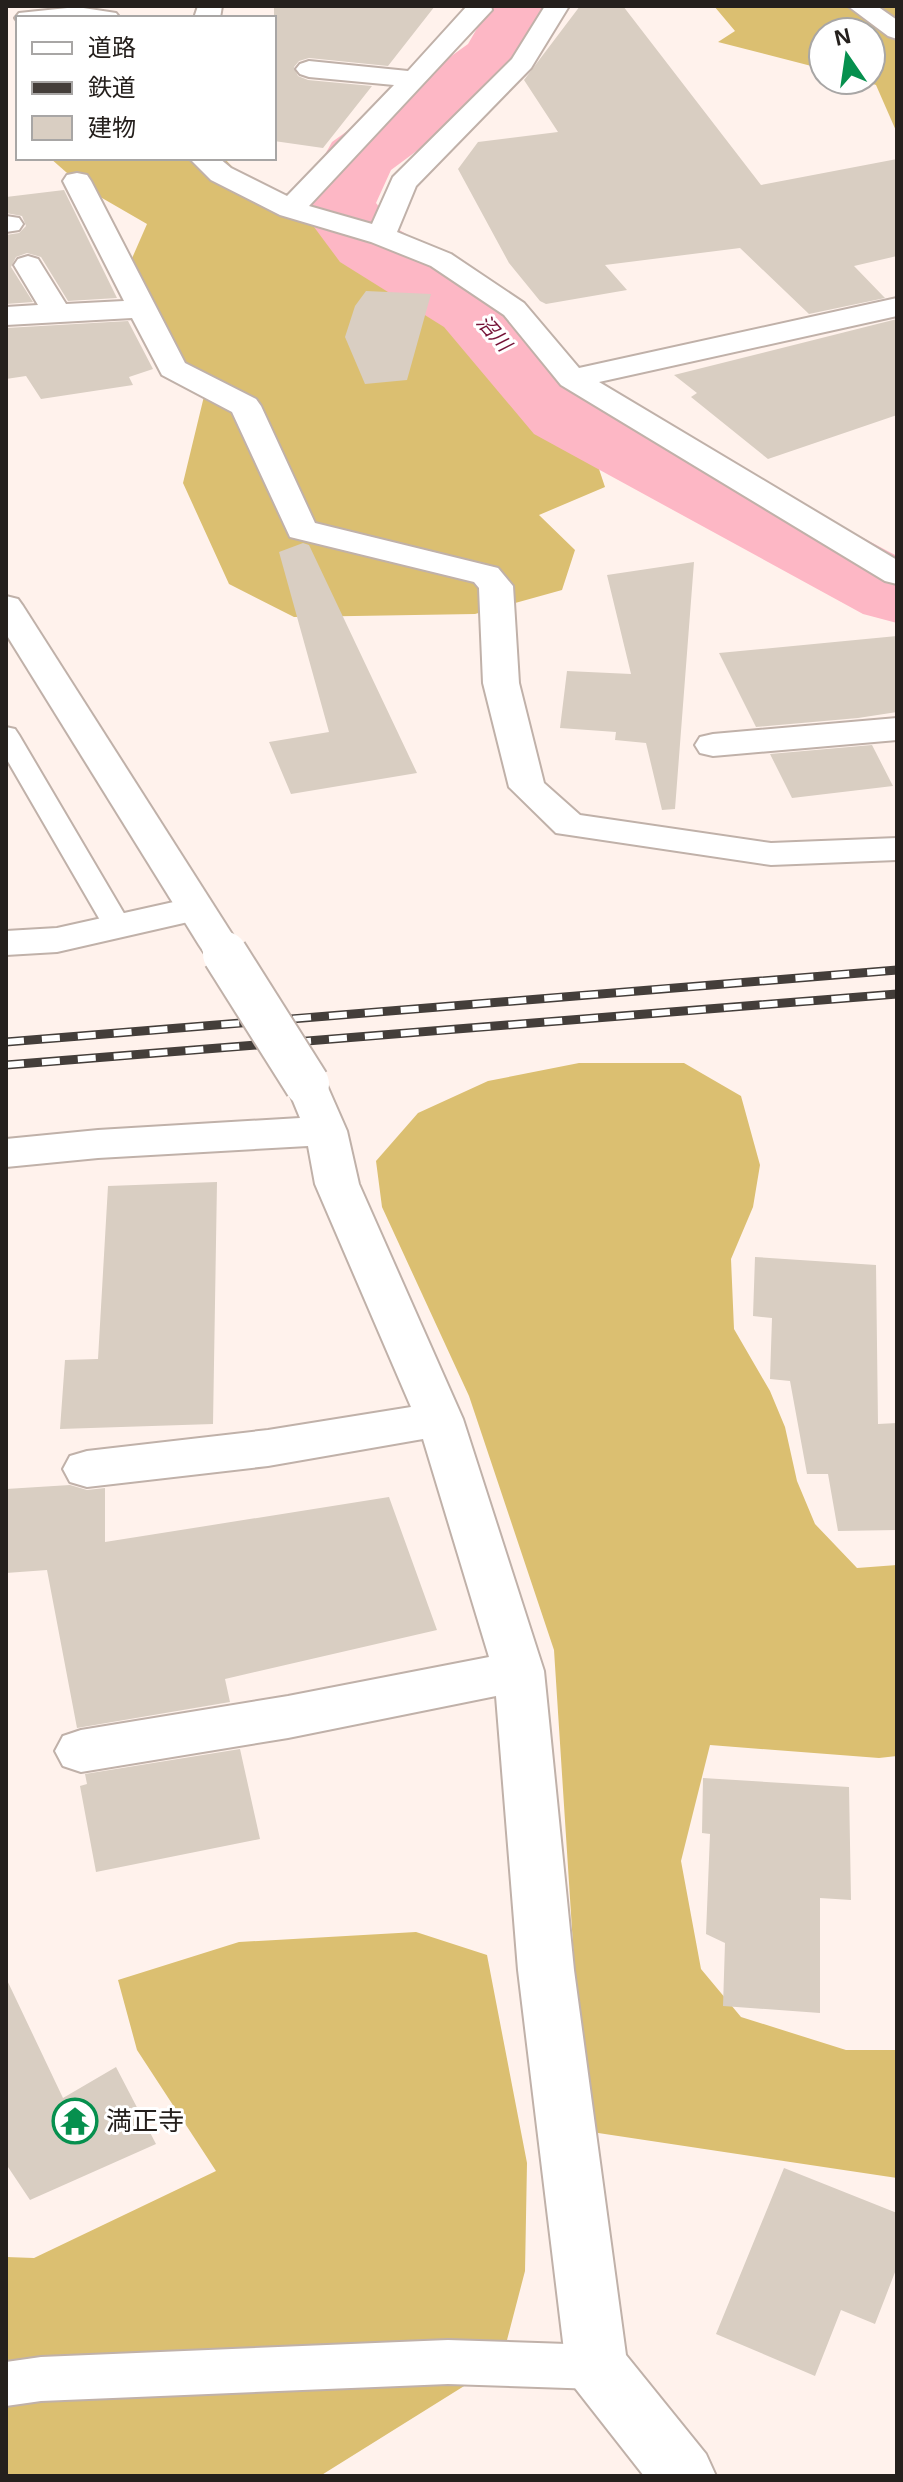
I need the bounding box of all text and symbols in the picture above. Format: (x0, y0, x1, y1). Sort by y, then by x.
legend (16, 16, 276, 160)
north arrow (807, 16, 887, 96)
text: N (832, 23, 853, 51)
text: 道路 (88, 34, 136, 61)
text: 鉄道 (88, 74, 136, 101)
text: 建物 (88, 114, 136, 141)
water label: 沼川 (473, 311, 517, 357)
temple icon: 満正寺 (51, 2097, 99, 2145)
place label: 満正寺 (106, 2106, 184, 2136)

